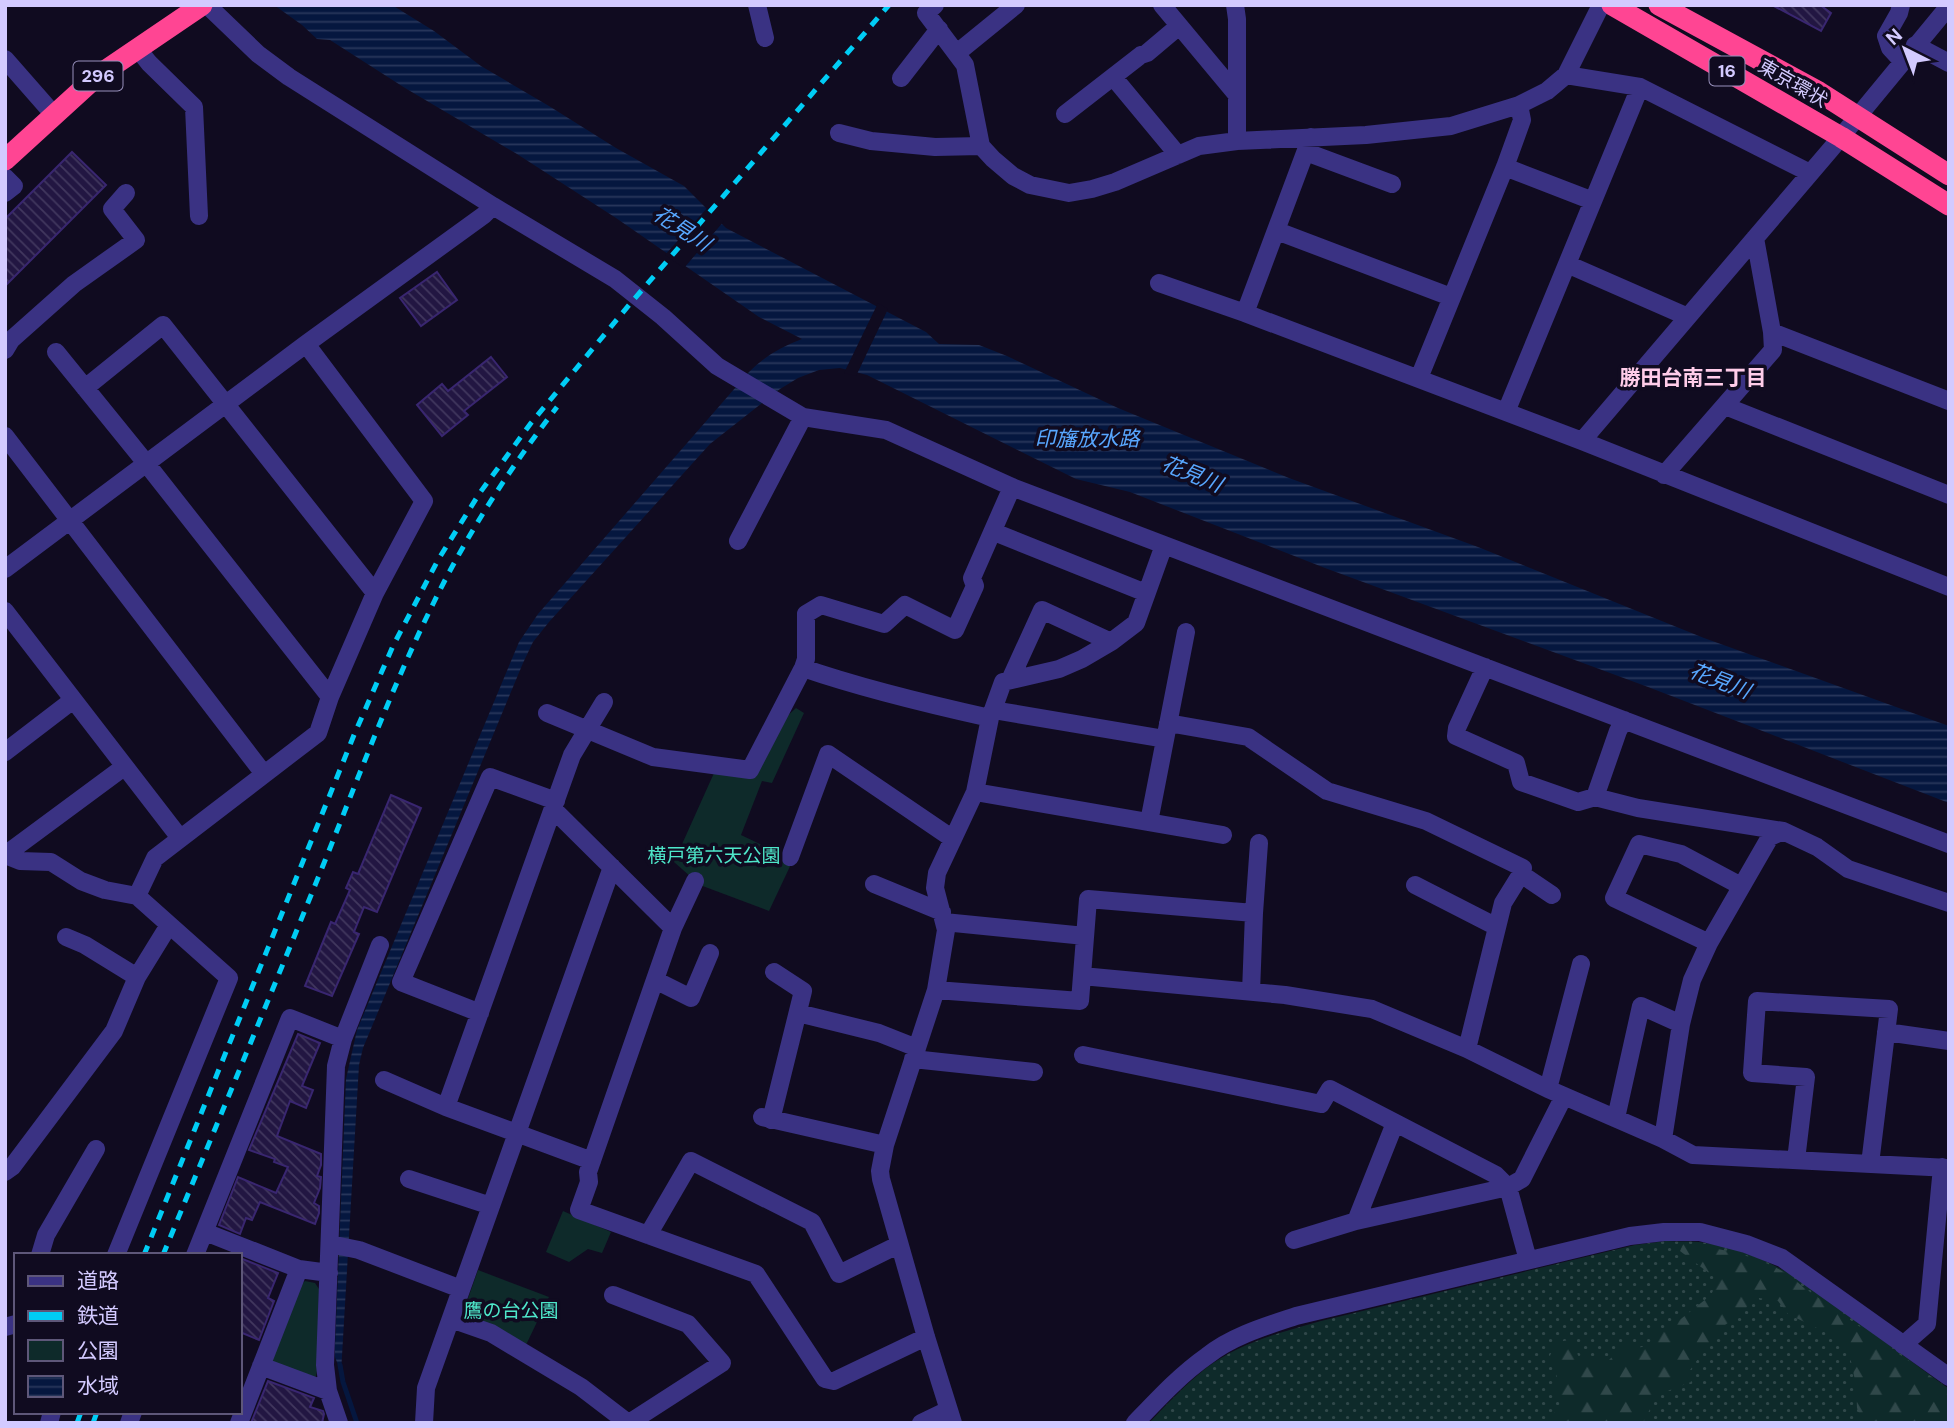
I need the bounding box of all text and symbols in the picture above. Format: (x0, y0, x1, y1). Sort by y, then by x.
north arrow (1870, 14, 1940, 84)
text: N (1880, 23, 1907, 51)
street label: 東京環状 (1754, 53, 1832, 113)
road number: 16 (1710, 56, 1744, 86)
road number: 296 (74, 62, 122, 90)
water label: 花見川 (648, 200, 718, 259)
district label: 勝田台南三丁目 (1620, 364, 1767, 392)
water label: 印旛放水路 (1035, 425, 1141, 453)
water label: 花見川 (1158, 449, 1228, 500)
water label: 花見川 (1686, 657, 1756, 706)
park label: 横戸第六天公園 (647, 843, 781, 868)
legend (14, 1253, 242, 1414)
text: 道路 (77, 1267, 119, 1295)
park label: 鷹の台公園 (463, 1298, 559, 1323)
text: 鉄道 (77, 1302, 119, 1330)
text: 公園 (77, 1337, 119, 1365)
text: 水域 (77, 1372, 119, 1400)

